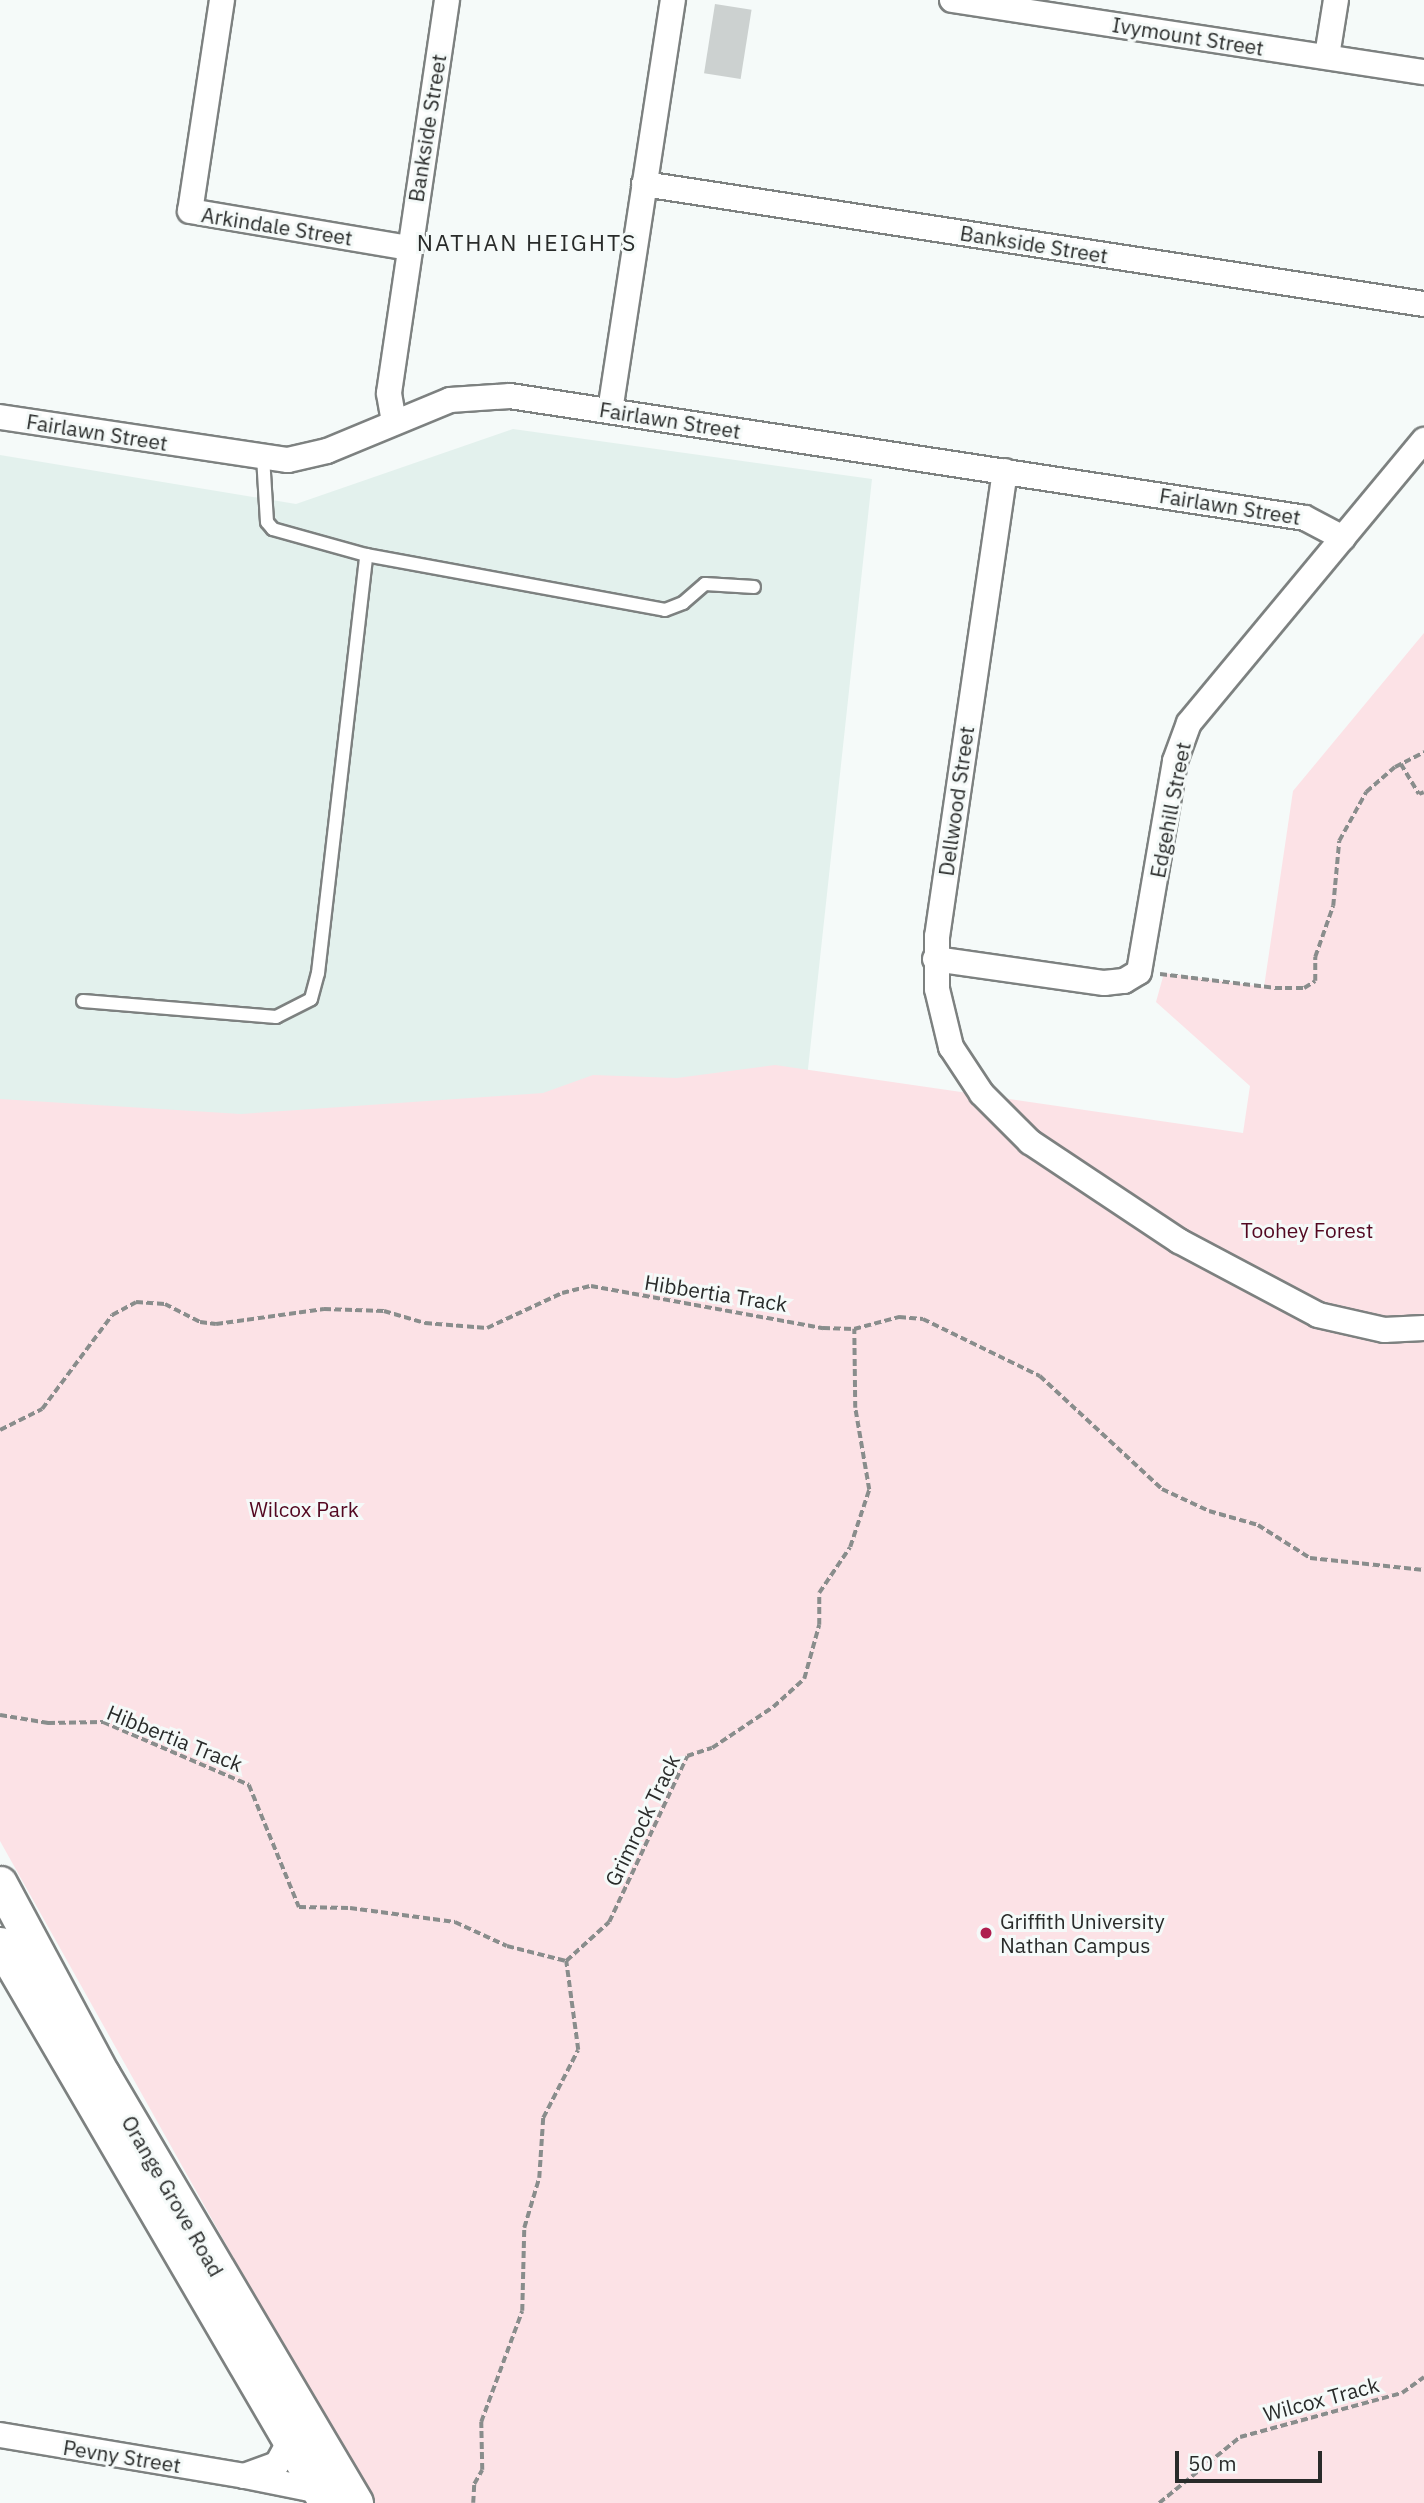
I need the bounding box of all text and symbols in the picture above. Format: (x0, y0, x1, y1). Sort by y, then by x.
street label: Ivymount Street (1110, 12, 1266, 60)
street label: Bankside Street (403, 52, 451, 204)
street label: Arkindale Street (200, 202, 354, 250)
street label: Bankside Street (958, 220, 1110, 268)
district label: NATHAN HEIGHTS (418, 228, 636, 256)
street label: Fairlawn Street (598, 396, 742, 444)
street label: Fairlawn Street (25, 408, 169, 456)
street label: Fairlawn Street (1158, 482, 1302, 530)
street label: Dellwood Street (933, 724, 979, 878)
street label: Edgehill Street (1144, 740, 1196, 880)
park label: Toohey Forest (1241, 1217, 1373, 1243)
street label: Hibbertia Track (643, 1269, 789, 1317)
park label: Wilcox Park (249, 1496, 359, 1522)
street label: Hibbertia Track (103, 1699, 247, 1777)
street label: Grimrock Track (599, 1750, 685, 1890)
place label: Griffith University Nathan Campus (1000, 1908, 1165, 1958)
marker: Griffith University Nathan Campus (978, 1925, 994, 1941)
street label: Orange Grove Road (117, 2111, 229, 2281)
street label: Wilcox Track (1260, 2371, 1382, 2427)
street label: Pevny Street (61, 2434, 183, 2478)
scale bar (1179, 2436, 1326, 2480)
text: 50 m (1188, 2449, 1237, 2477)

